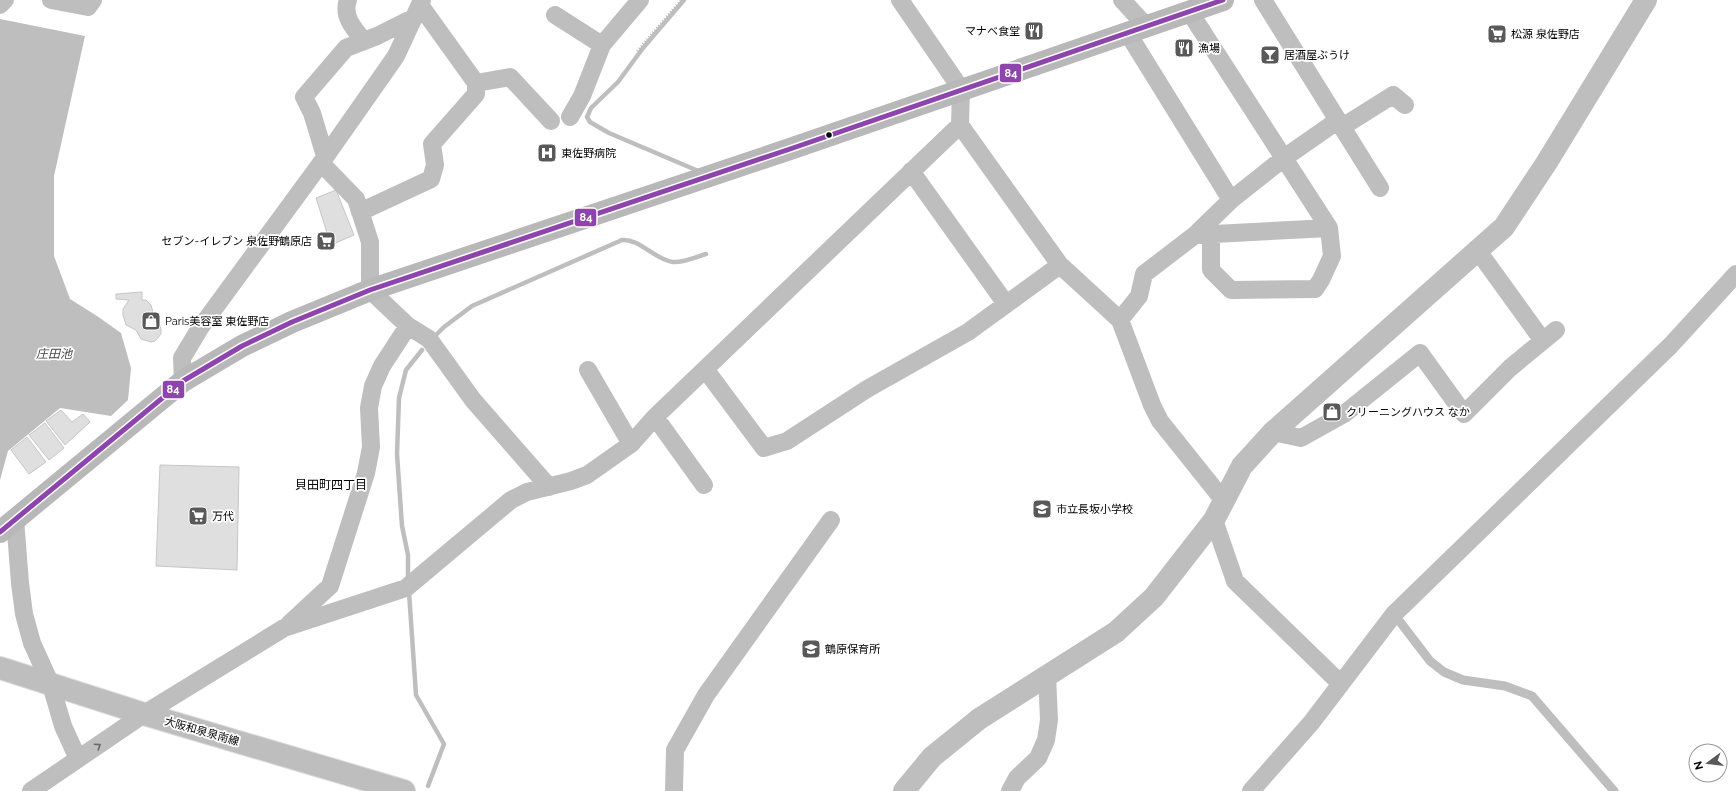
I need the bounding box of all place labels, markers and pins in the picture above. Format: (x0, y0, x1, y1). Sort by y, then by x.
restaurant icon: マナベ食堂 (1023, 20, 1045, 42)
supermarket icon: 松源 泉佐野店 (1486, 23, 1508, 45)
place label: マナベ食堂 (965, 25, 1020, 38)
place label: 松源 泉佐野店 (1511, 28, 1580, 41)
restaurant icon: 漁場 (1173, 37, 1195, 59)
place label: 漁場 (1198, 42, 1220, 55)
bar icon: 居酒屋ぶうけ (1259, 44, 1281, 66)
place label: 居酒屋ぶうけ (1284, 49, 1350, 62)
unlabelled marker (824, 130, 834, 140)
hospital icon: 東佐野病院 (536, 142, 558, 164)
place label: 東佐野病院 (561, 147, 616, 160)
supermarket icon: セブン-イレブン 泉佐野鶴原店 (315, 230, 337, 252)
place label: セブン-イレブン 泉佐野鶴原店 (162, 235, 312, 248)
shop icon: Paris美容室 東佐野店 (140, 310, 162, 332)
place label: Paris美容室 東佐野店 (165, 315, 269, 328)
shop icon: クリーニングハウス なか (1321, 401, 1343, 423)
place label: クリーニングハウス なか (1346, 406, 1470, 419)
school or university icon: 市立長坂小学校 (1031, 498, 1053, 520)
place label: 市立長坂小学校 (1056, 503, 1133, 516)
supermarket icon: 万代 (187, 505, 209, 527)
place label: 万代 (212, 510, 234, 523)
school or university icon: 鶴原保育所 (800, 638, 822, 660)
place label: 鶴原保育所 (825, 643, 881, 656)

